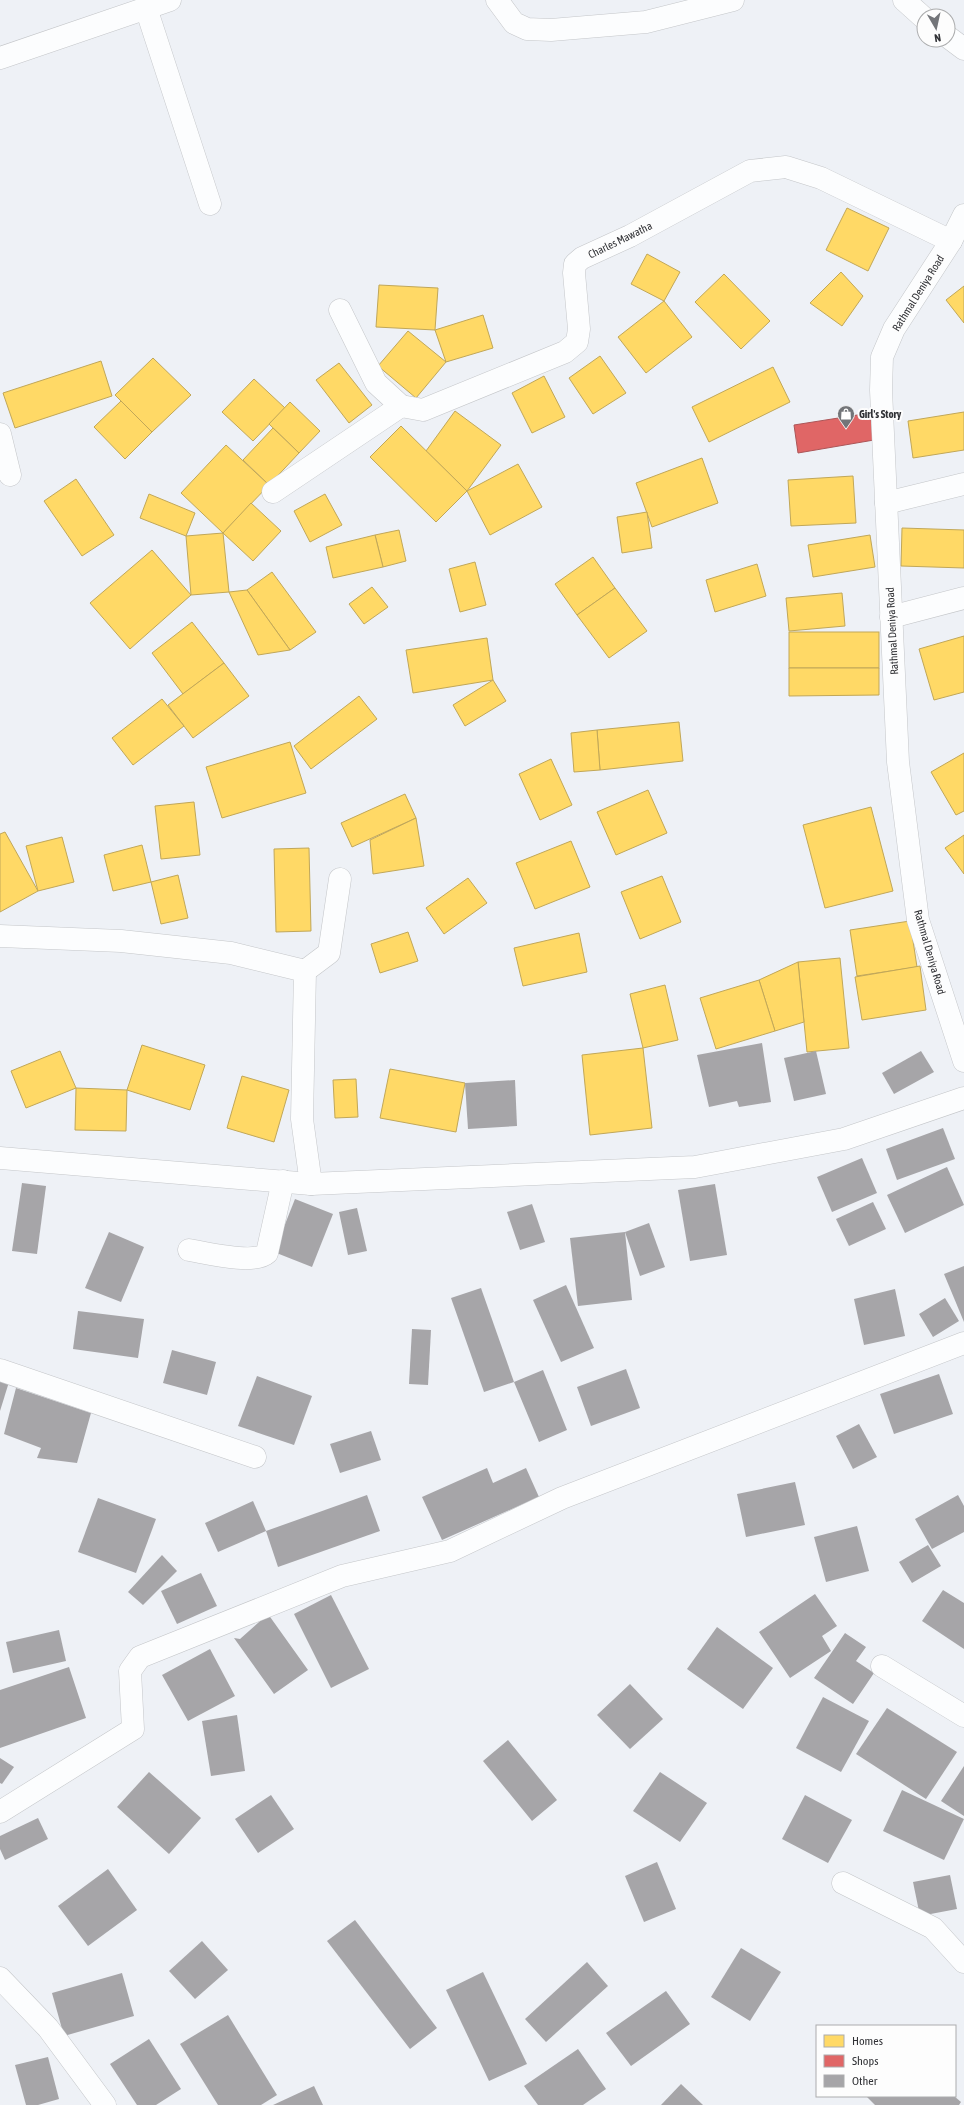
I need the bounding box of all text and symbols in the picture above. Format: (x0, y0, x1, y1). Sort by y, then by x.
north arrow (916, 8, 956, 48)
text: N (933, 31, 942, 44)
street label: Charles Mawatha (586, 219, 654, 261)
street label: Rathmal Deniya Road (890, 253, 946, 333)
shop icon: Girl's Story (836, 404, 856, 429)
place label: Girl's Story (859, 408, 902, 420)
street label: Rathmal Deniya Road (884, 587, 900, 675)
street label: Rathmal Deniya Road (912, 908, 948, 996)
legend (816, 2025, 956, 2097)
text: Homes (852, 2034, 883, 2048)
text: Shops (852, 2054, 878, 2068)
text: Other (852, 2074, 878, 2088)

